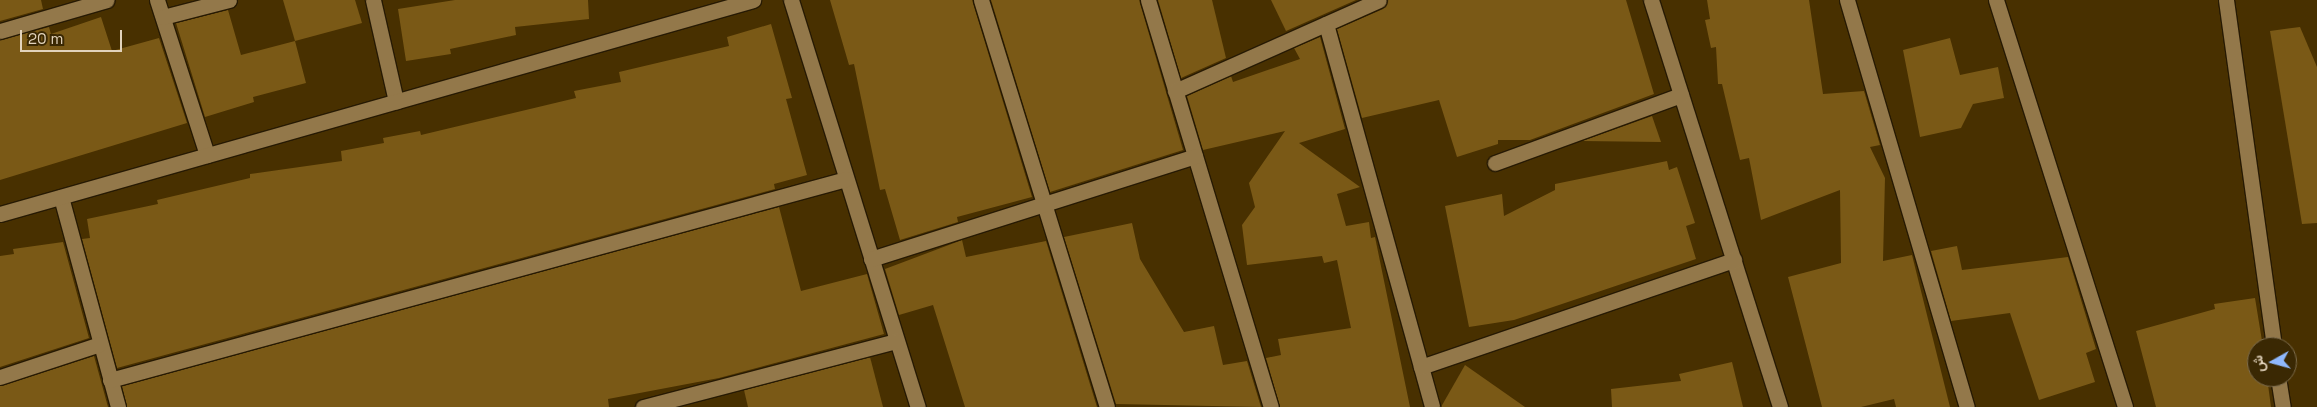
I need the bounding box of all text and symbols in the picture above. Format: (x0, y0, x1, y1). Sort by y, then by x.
scale bar (22, 20, 125, 52)
text: 20 m (28, 29, 63, 48)
north arrow (2247, 337, 2297, 387)
text: ش (2248, 354, 2268, 373)

